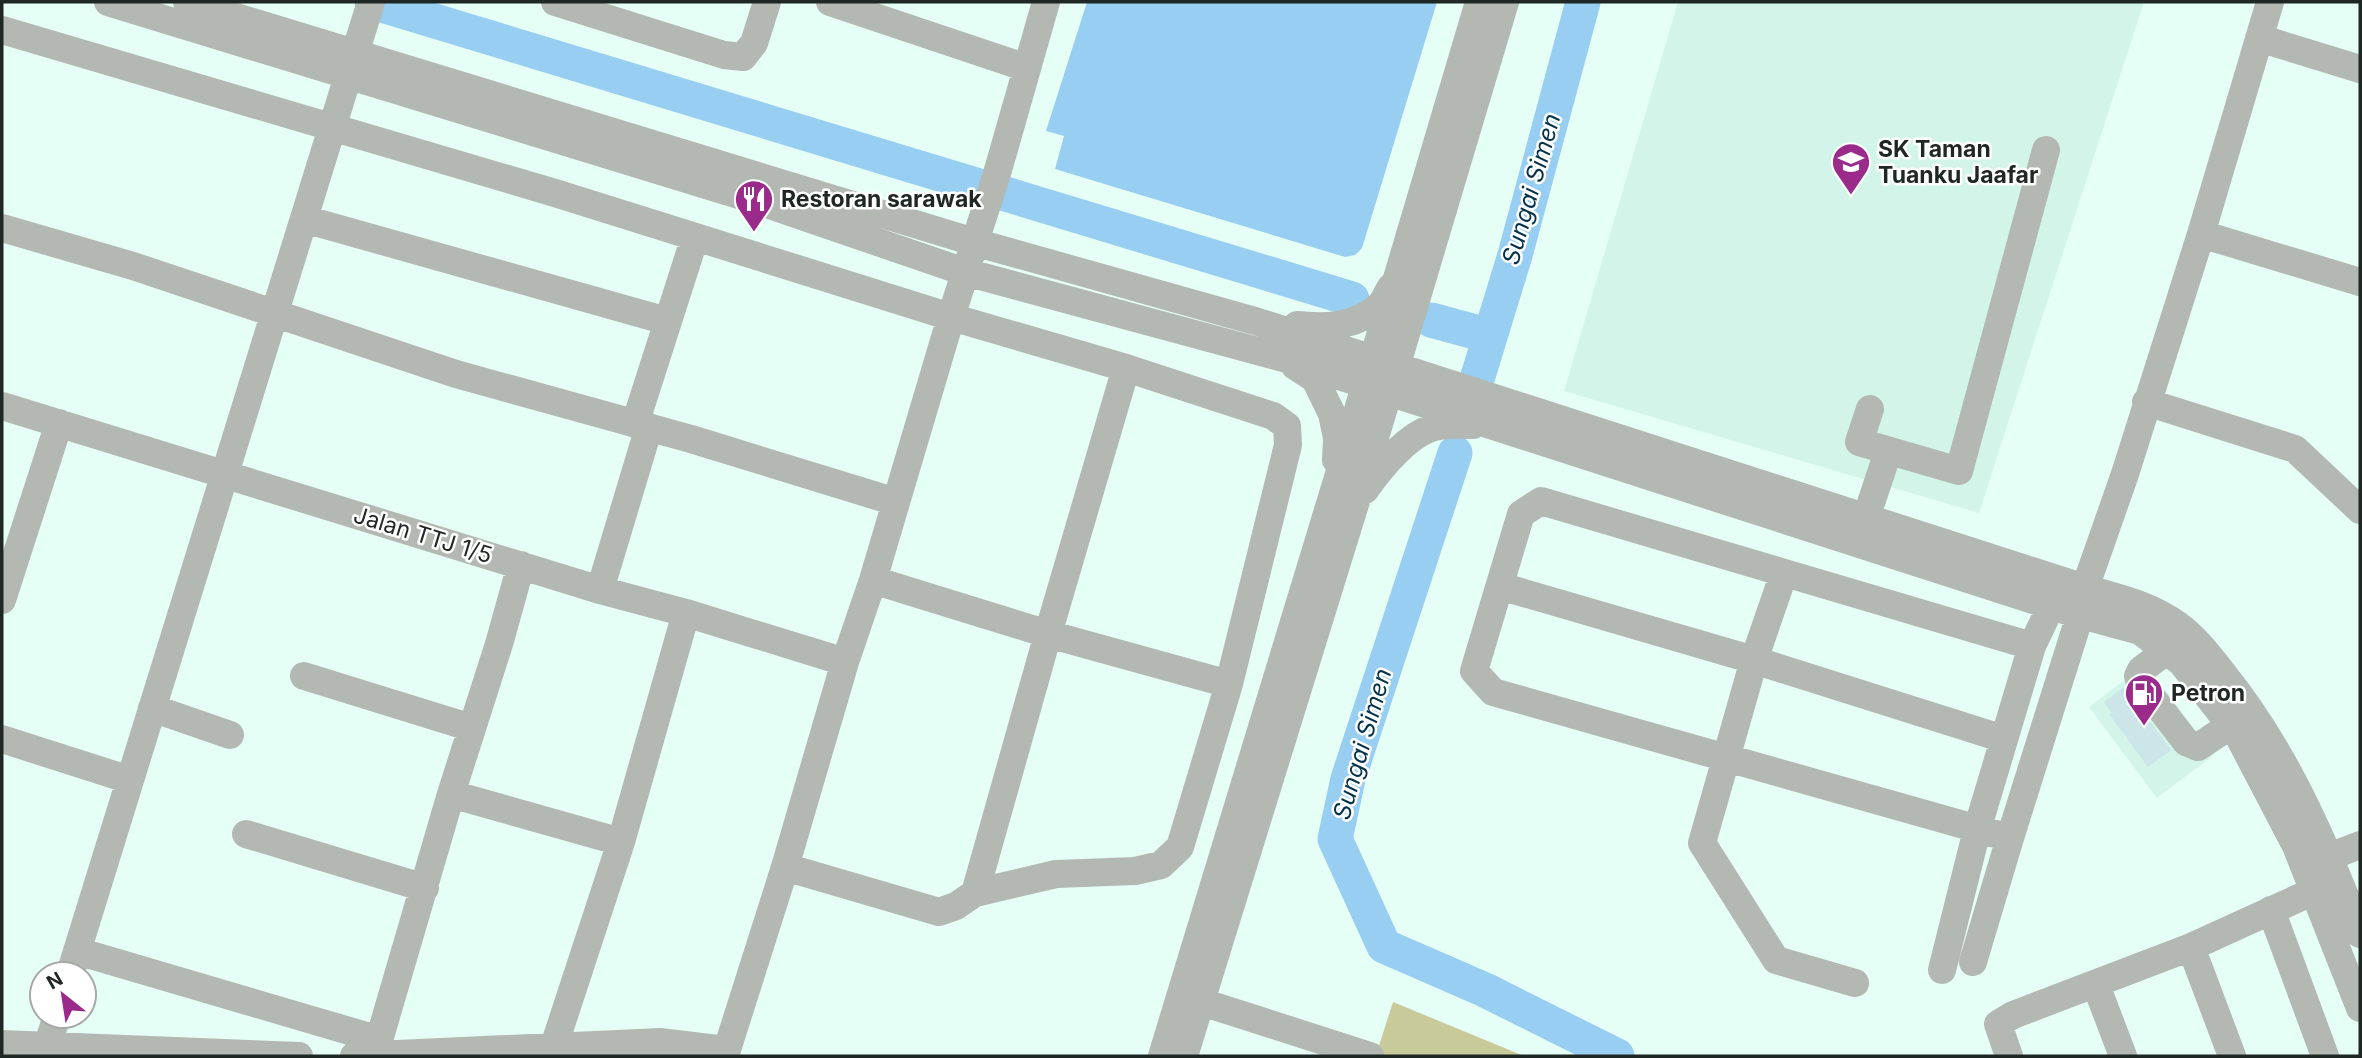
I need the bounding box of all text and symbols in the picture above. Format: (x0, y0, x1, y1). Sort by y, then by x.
water label: Sungai Simen (1496, 110, 1566, 268)
place label: SK Taman Tuanku Jaafar (1878, 135, 2038, 189)
school or university icon: SK Taman Tuanku Jaafar (1830, 141, 1872, 196)
restaurant icon: Restoran sarawak (733, 178, 775, 233)
place label: Restoran sarawak (781, 185, 982, 213)
street label: Jalan TTJ 1/5 (350, 501, 496, 569)
water label: Sungai Simen (1327, 665, 1397, 823)
fuel station icon: Petron (2123, 672, 2165, 727)
place label: Petron (2171, 679, 2245, 707)
north arrow (28, 960, 98, 1030)
text: N (43, 967, 67, 994)

